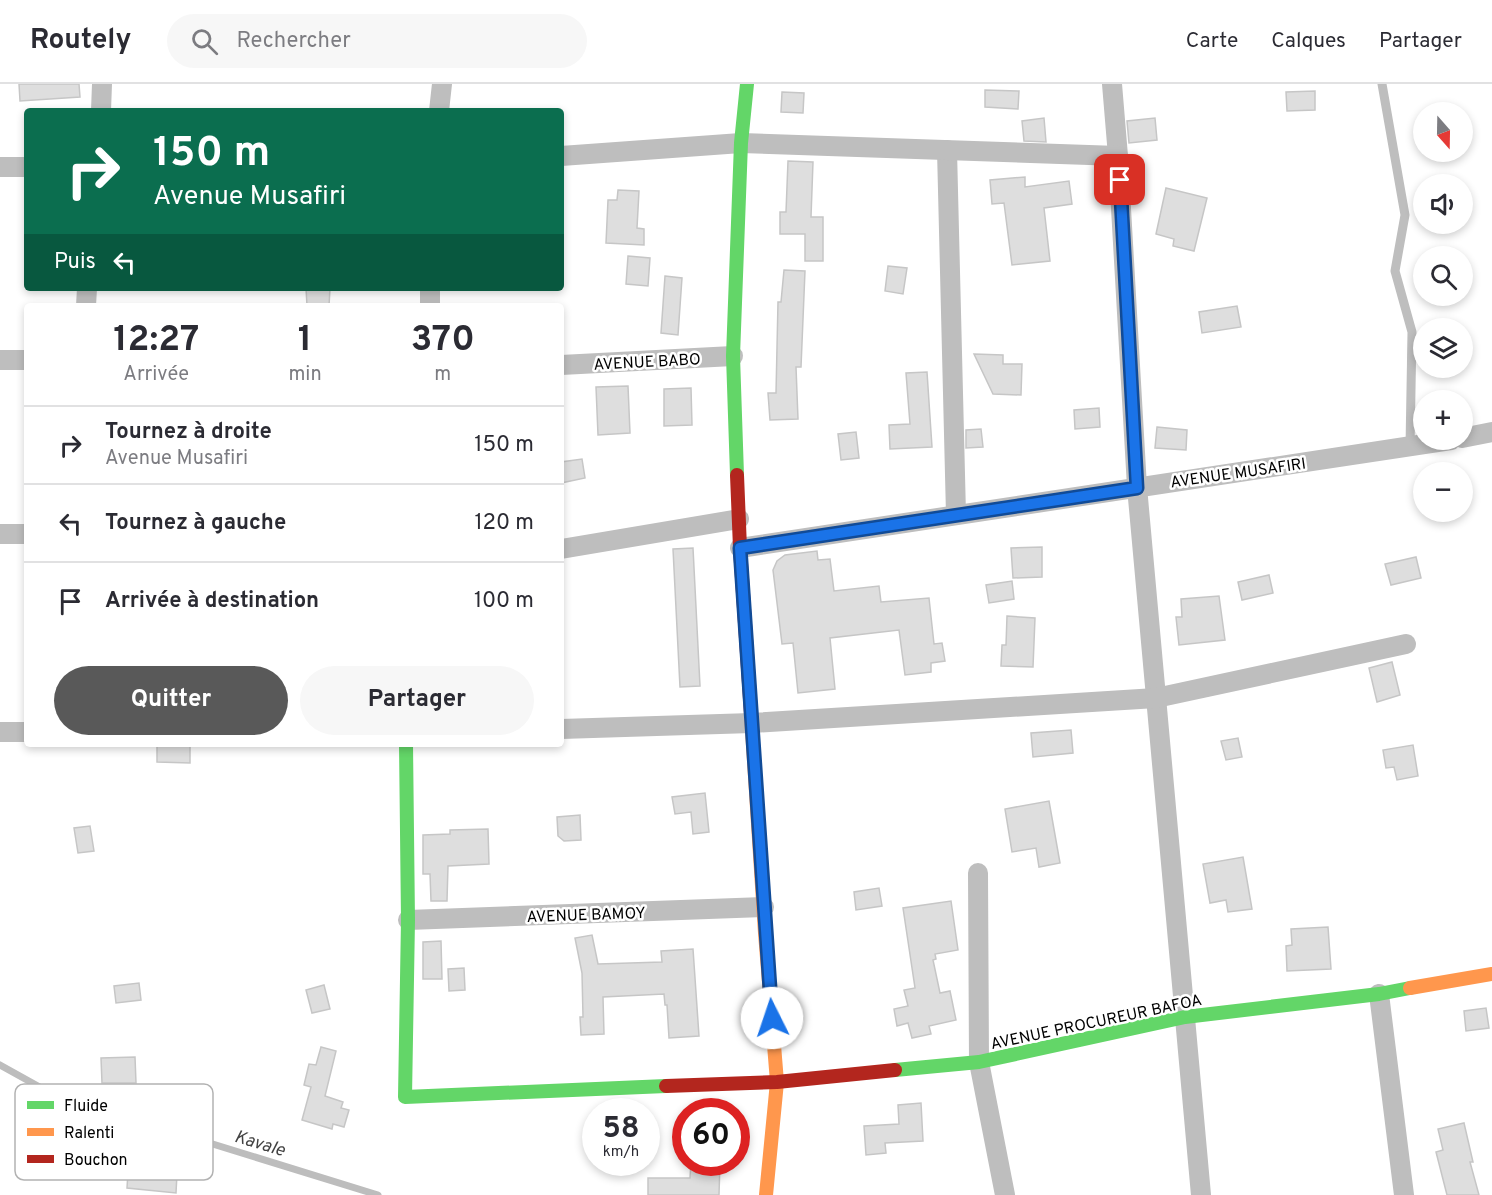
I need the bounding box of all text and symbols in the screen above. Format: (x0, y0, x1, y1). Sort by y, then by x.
search box (167, 14, 587, 68)
text: Routely (30, 23, 131, 59)
icon: search (188, 25, 221, 58)
text: Rechercher (236, 28, 351, 55)
text: Carte (1186, 28, 1238, 55)
text: Calques (1271, 28, 1346, 55)
text: Partager (1379, 28, 1462, 55)
north arrow (1413, 102, 1473, 162)
map controls (1413, 102, 1473, 522)
text: 150 m (153, 128, 270, 181)
icon: right (54, 132, 132, 210)
pin (1094, 154, 1145, 205)
icon: arrive (1103, 163, 1136, 196)
button: sound (1413, 174, 1473, 234)
text: Avenue Musafiri (153, 180, 346, 214)
icon: left (108, 246, 141, 279)
button: search (1413, 246, 1473, 306)
text: Puis (54, 249, 96, 276)
text: 12:27 (113, 318, 199, 364)
text: 1 (298, 318, 312, 364)
text: 370 (411, 318, 475, 364)
button: layers (1413, 318, 1473, 378)
street label: AVENUE BABO (593, 350, 701, 376)
text: Arrivée (123, 362, 189, 388)
text: min (288, 362, 322, 388)
text: m (434, 362, 451, 388)
button: + (1413, 390, 1473, 450)
text: Tournez à droite (105, 419, 272, 446)
icon: right (54, 429, 87, 462)
text: 150 m (474, 432, 534, 459)
text: Avenue Musafiri (105, 446, 248, 472)
street label: AVENUE MUSAFIRI (1169, 455, 1307, 493)
button: − (1413, 462, 1473, 522)
icon: left (54, 507, 87, 540)
text: Tournez à gauche (105, 510, 286, 537)
text: 120 m (474, 510, 534, 537)
icon: arrive (54, 585, 87, 618)
text: Arrivée à destination (105, 588, 319, 615)
text: 100 m (474, 588, 534, 615)
button: Quitter (54, 666, 288, 735)
button: Partager (300, 666, 534, 735)
street label: AVENUE BAMOY (526, 904, 646, 928)
position arrow (740, 986, 804, 1050)
street label: AVENUE PROCUREUR BAFOA (989, 991, 1204, 1055)
legend (15, 1084, 213, 1180)
text: Fluide (64, 1097, 108, 1117)
speed limit sign: 60 (672, 1098, 750, 1176)
text: 58 (602, 1111, 640, 1148)
text: Ralenti (64, 1124, 114, 1144)
water label: Kavale (231, 1126, 288, 1163)
text: km/h (603, 1143, 639, 1162)
text: Bouchon (64, 1151, 128, 1171)

